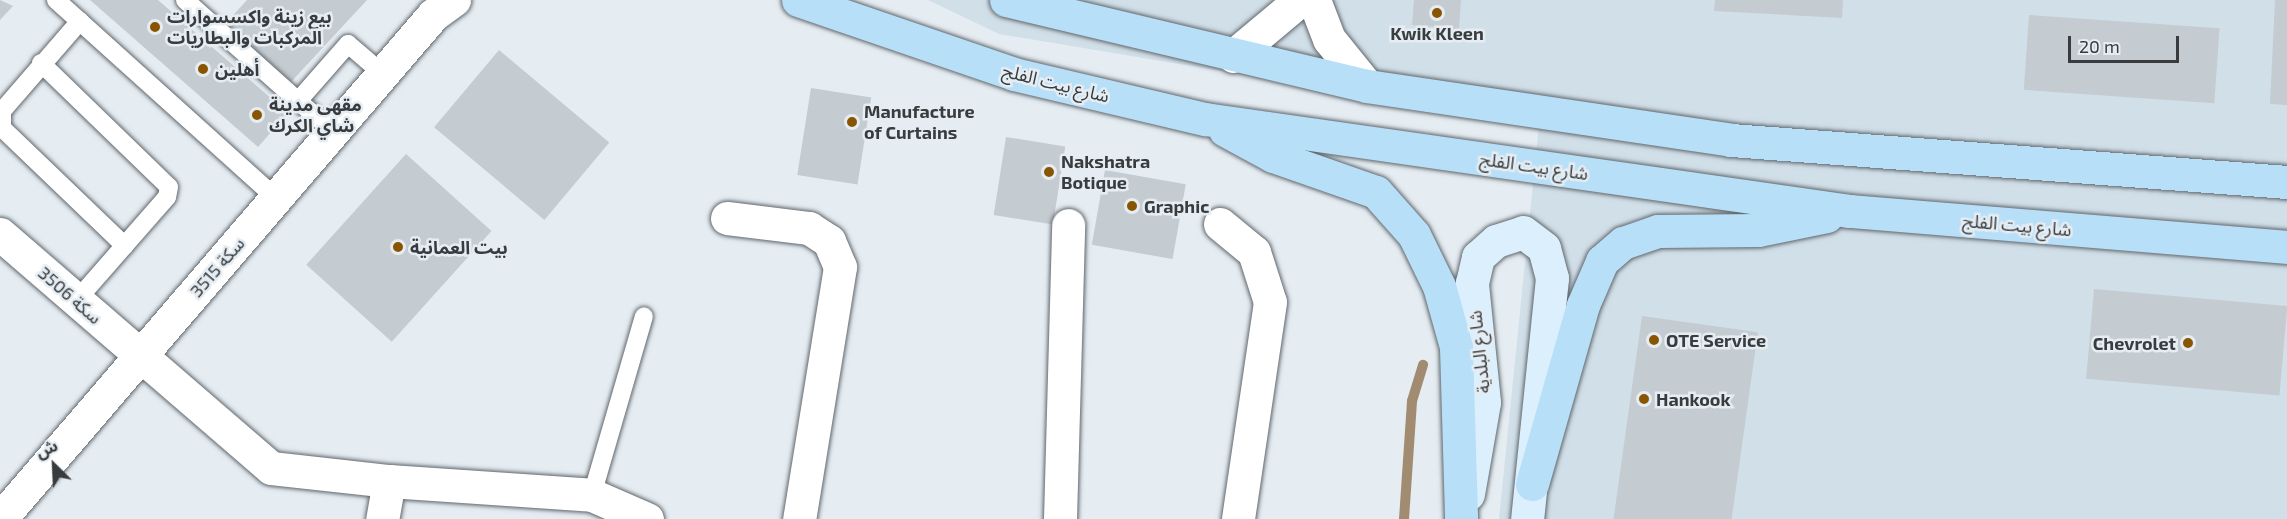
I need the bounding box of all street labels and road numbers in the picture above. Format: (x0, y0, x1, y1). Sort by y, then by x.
street label: شارع بيت الفلج (1000, 59, 1112, 107)
street label: شارع بيت الفلج (1478, 148, 1590, 184)
street label: شارع بيت الفلج (1962, 209, 2072, 241)
street label: سكة 3515 (185, 233, 249, 301)
street label: سكة 3506 (34, 262, 106, 328)
street label: شارع البلدية (1464, 309, 1494, 395)

